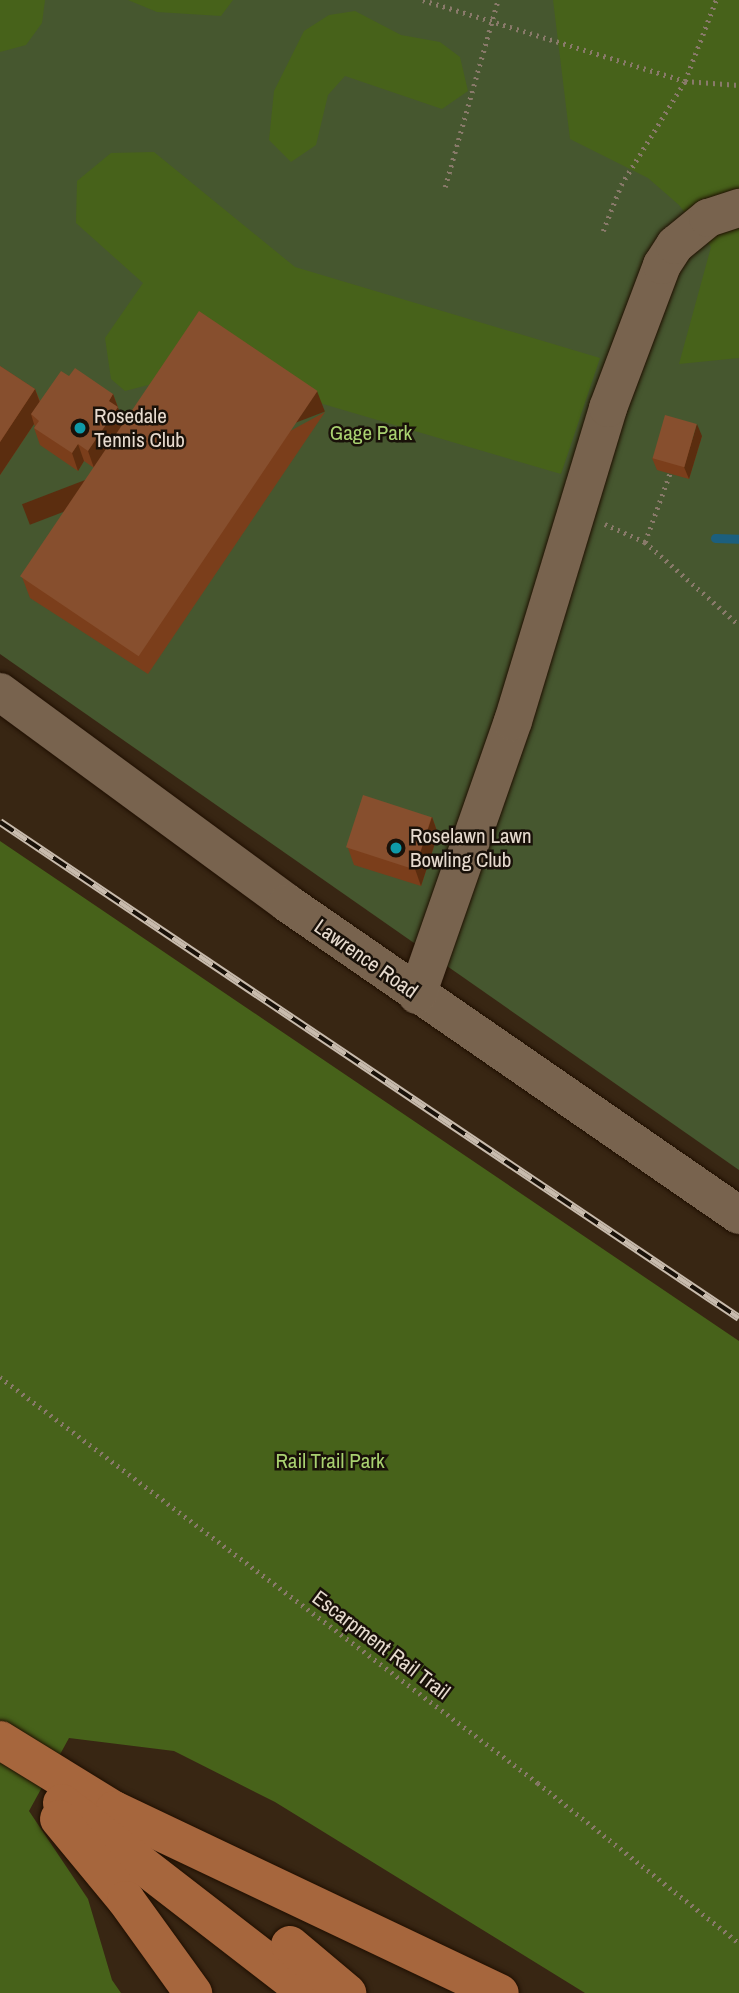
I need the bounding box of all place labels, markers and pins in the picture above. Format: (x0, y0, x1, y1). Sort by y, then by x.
place label: Rosedale Tennis Club (94, 403, 185, 453)
marker: Rosedale Tennis Club (72, 420, 88, 436)
place label: Roselawn Lawn Bowling Club (410, 823, 532, 873)
marker: Roselawn Lawn Bowling Club (388, 840, 404, 856)

